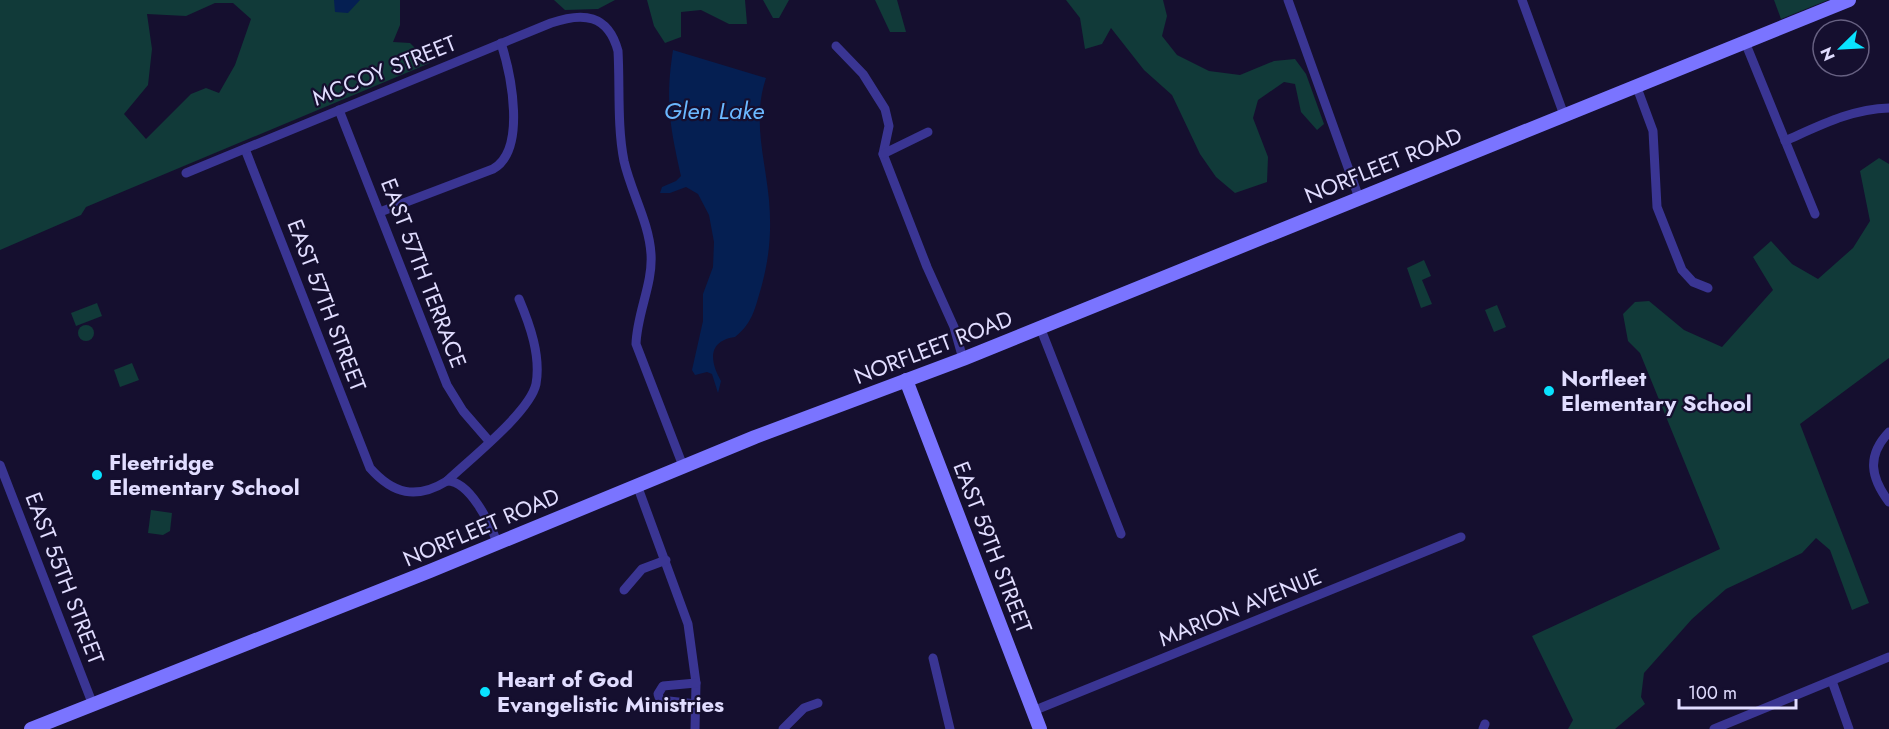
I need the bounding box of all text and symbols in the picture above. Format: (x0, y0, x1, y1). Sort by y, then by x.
north arrow (1811, 18, 1871, 78)
street label: MCCOY STREET (307, 26, 461, 113)
text: N (1815, 43, 1841, 64)
water label: Glen Lake (664, 93, 764, 128)
street label: NORFLEET ROAD (1299, 119, 1467, 211)
street label: EAST 57TH TERRACE (373, 173, 475, 373)
street label: EAST 57TH STREET (279, 214, 375, 396)
street label: NORFLEET ROAD (849, 302, 1017, 392)
place label: Norfleet Elementary School (1561, 362, 1752, 419)
marker: Norfleet Elementary School (1542, 384, 1556, 398)
place label: Fleetridge Elementary School (109, 446, 300, 503)
street label: EAST 59TH STREET (946, 457, 1041, 638)
marker: Fleetridge Elementary School (90, 468, 104, 482)
street label: NORFLEET ROAD (398, 480, 564, 574)
street label: EAST 55TH STREET (17, 487, 113, 669)
street label: MARION AVENUE (1154, 560, 1326, 654)
place label: Heart of God Evangelistic Ministries (497, 663, 724, 720)
scale bar (1679, 672, 1796, 710)
text: 100 m (1688, 680, 1737, 706)
marker: Heart of God Evangelistic Ministries (478, 685, 492, 699)

